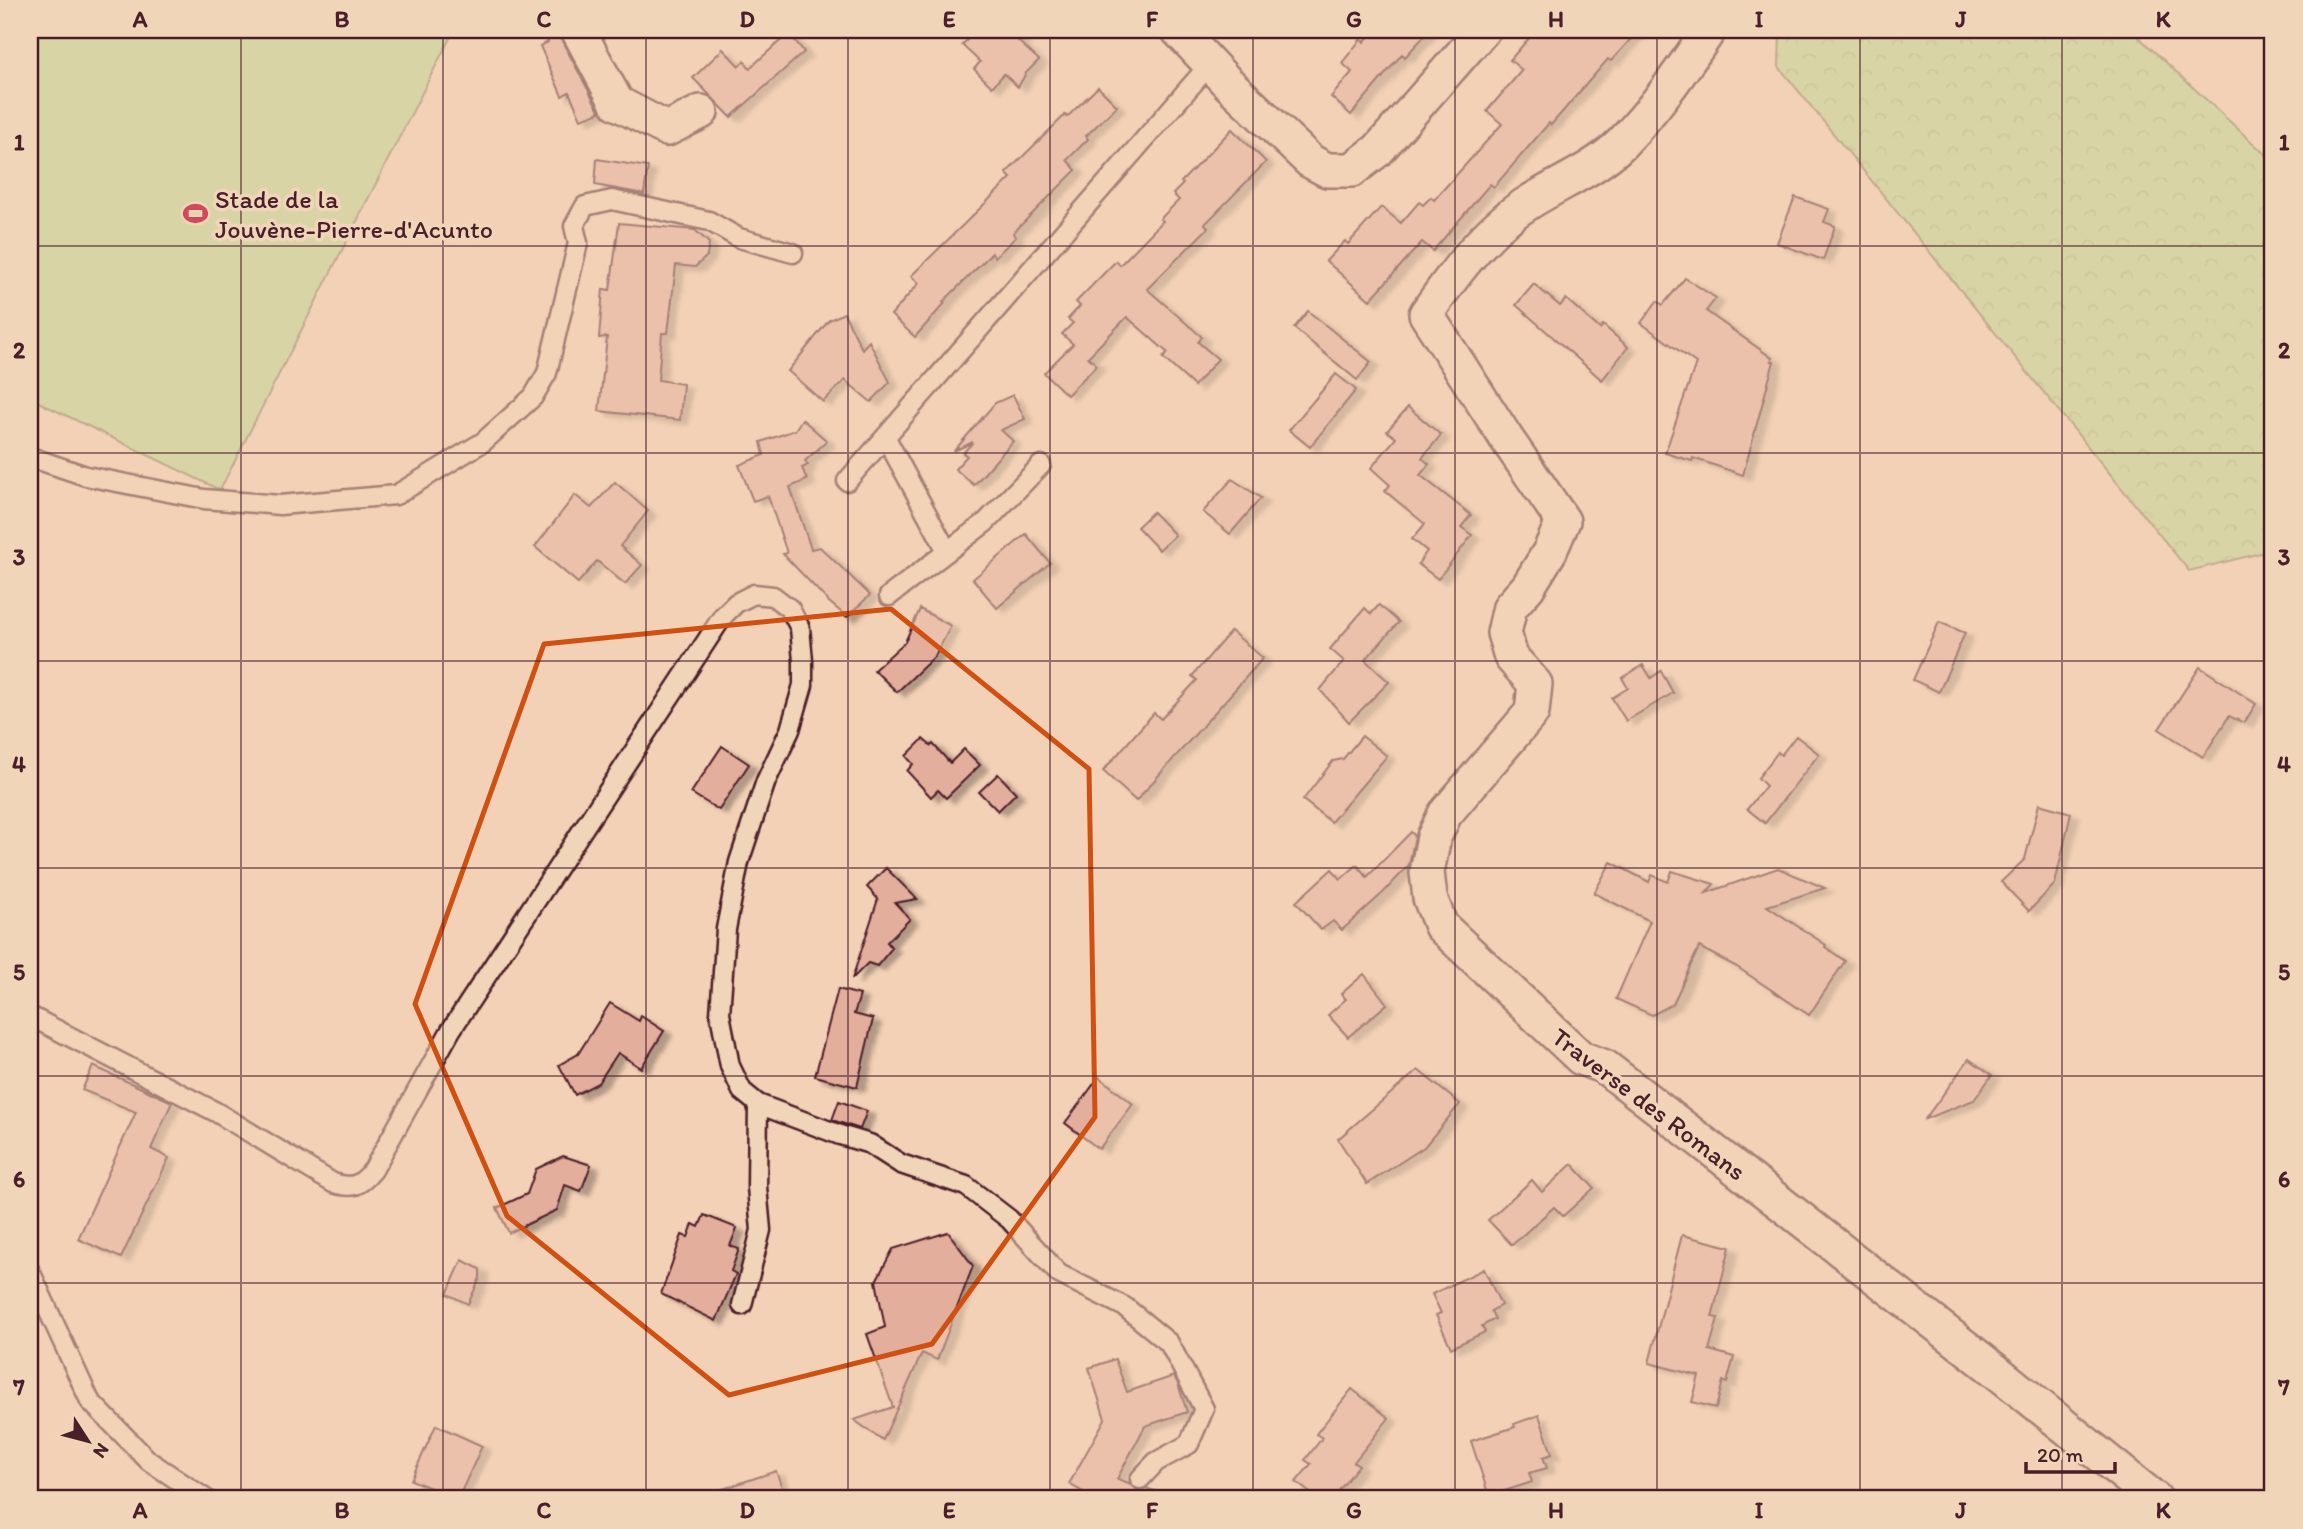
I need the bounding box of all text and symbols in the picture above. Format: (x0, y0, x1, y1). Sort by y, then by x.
text: A (132, 5, 148, 33)
text: B (335, 5, 350, 33)
text: C (537, 5, 552, 33)
text: D (739, 5, 755, 33)
text: E (943, 5, 956, 33)
text: F (1146, 5, 1159, 33)
text: G (1346, 5, 1362, 33)
text: H (1548, 5, 1564, 33)
text: I (1755, 5, 1764, 33)
text: J (1954, 5, 1967, 33)
text: K (2156, 5, 2171, 33)
text: 1 (14, 128, 25, 156)
text: 1 (2279, 128, 2290, 156)
place label: Stade de la Jouvène-Pierre-d'Acunto (215, 183, 493, 245)
sports icon: Stade de la Jouvène-Pierre-d'Acunto (181, 200, 209, 228)
text: 2 (13, 336, 26, 364)
text: 2 (2278, 336, 2291, 364)
text: 3 (13, 543, 26, 571)
text: 3 (2278, 543, 2291, 571)
text: 4 (12, 750, 26, 778)
text: 4 (2277, 750, 2291, 778)
text: 5 (13, 958, 25, 986)
text: 5 (2278, 958, 2290, 986)
street label: Traverse des Romans (1546, 1021, 1752, 1187)
text: 6 (13, 1165, 25, 1193)
text: 6 (2278, 1165, 2290, 1193)
text: 7 (12, 1373, 25, 1401)
text: 7 (2277, 1373, 2290, 1401)
north arrow (52, 1406, 122, 1476)
scale bar (2026, 1431, 2116, 1475)
text: N (88, 1439, 114, 1463)
text: 20 m (2037, 1442, 2084, 1467)
text: A (132, 1496, 148, 1524)
text: B (335, 1496, 350, 1524)
text: C (537, 1496, 552, 1524)
text: D (739, 1496, 755, 1524)
text: E (943, 1496, 956, 1524)
text: F (1146, 1496, 1159, 1524)
text: G (1346, 1496, 1362, 1524)
text: H (1548, 1496, 1564, 1524)
text: I (1755, 1496, 1764, 1524)
text: J (1954, 1496, 1967, 1524)
text: K (2156, 1496, 2171, 1524)

